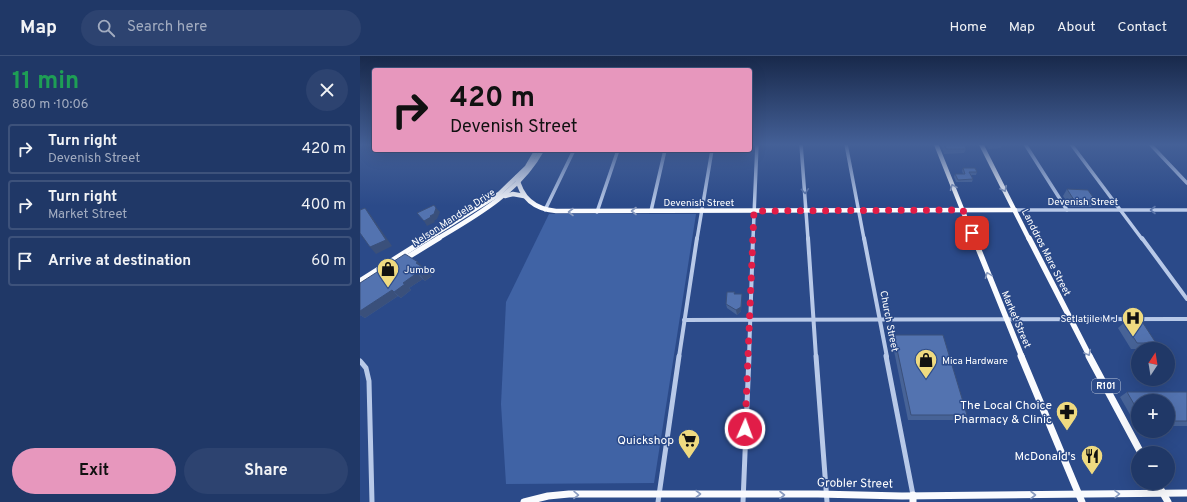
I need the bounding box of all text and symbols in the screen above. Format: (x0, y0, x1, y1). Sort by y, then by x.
search box (81, 10, 361, 46)
text: Map (20, 16, 57, 40)
icon: search (95, 17, 117, 39)
text: Search here (127, 18, 207, 37)
text: Home (950, 19, 987, 36)
text: Map (1009, 19, 1035, 36)
text: About (1057, 19, 1096, 36)
text: Contact (1118, 19, 1167, 36)
text: 11 min (12, 67, 79, 97)
button: close (306, 69, 348, 111)
text: 420 m (450, 81, 535, 117)
icon: right (384, 84, 436, 136)
text: 880 m · 10:06 (12, 97, 89, 113)
text: Devenish Street (450, 116, 577, 139)
text: Turn right (48, 132, 117, 151)
icon: right (14, 138, 36, 160)
text: 420 m (302, 140, 346, 159)
text: Devenish Street (48, 151, 140, 167)
one-way arrow (950, 184, 958, 191)
one-way arrow (1000, 185, 1007, 193)
street label: Nelson Mandela Drive (410, 186, 498, 250)
text: Turn right (48, 188, 117, 207)
one-way arrow (800, 188, 809, 194)
icon: right (14, 194, 36, 216)
text: 400 m (301, 196, 346, 215)
street label: Devenish Street (1048, 196, 1119, 209)
street label: Devenish Street (664, 197, 735, 210)
one-way arrow (1150, 206, 1156, 214)
text: Market Street (48, 207, 127, 223)
one-way arrow (631, 207, 637, 216)
street label: Landdros Mare Street (1018, 207, 1073, 299)
one-way arrow (568, 208, 574, 216)
pin (955, 216, 989, 250)
icon: arrive (961, 222, 983, 244)
icon: arrive (14, 250, 36, 272)
text: Arrive at destination (48, 252, 191, 271)
text: 60 m (311, 252, 346, 271)
shop icon: Jumbo (375, 256, 401, 289)
place label: Jumbo (404, 264, 435, 277)
one-way arrow (985, 271, 993, 278)
street label: Market Street (998, 289, 1034, 350)
street label: Church Street (876, 290, 901, 353)
hospital icon: Setlatjile M J (1120, 305, 1146, 338)
place label: Setlatjile M J (1061, 313, 1118, 326)
north arrow (1131, 342, 1175, 386)
map controls (1131, 342, 1175, 490)
shop icon: Mica Hardware (913, 347, 939, 380)
one-way arrow (1083, 349, 1091, 356)
place label: Mica Hardware (942, 355, 1008, 368)
road number: R101 (1092, 379, 1120, 393)
button: + (1131, 394, 1175, 438)
place label: The Local Choice Pharmacy & Clinic (954, 398, 1052, 428)
pharmacy icon: The Local Choice Pharmacy & Clinic (1054, 399, 1080, 432)
position arrow (724, 408, 766, 450)
supermarket icon: Quickshop (676, 427, 702, 460)
place label: Quickshop (617, 433, 674, 449)
restaurant icon: McDonald's (1079, 443, 1105, 476)
button: − (1131, 446, 1175, 490)
button: Exit (12, 448, 176, 494)
button: Share (184, 448, 348, 494)
place label: McDonald's (1014, 449, 1076, 465)
street label: Grobler Street (817, 475, 893, 493)
one-way arrow (573, 490, 579, 499)
one-way arrow (695, 490, 701, 498)
one-way arrow (1114, 490, 1120, 498)
one-way arrow (779, 491, 785, 499)
one-way arrow (1030, 491, 1036, 499)

